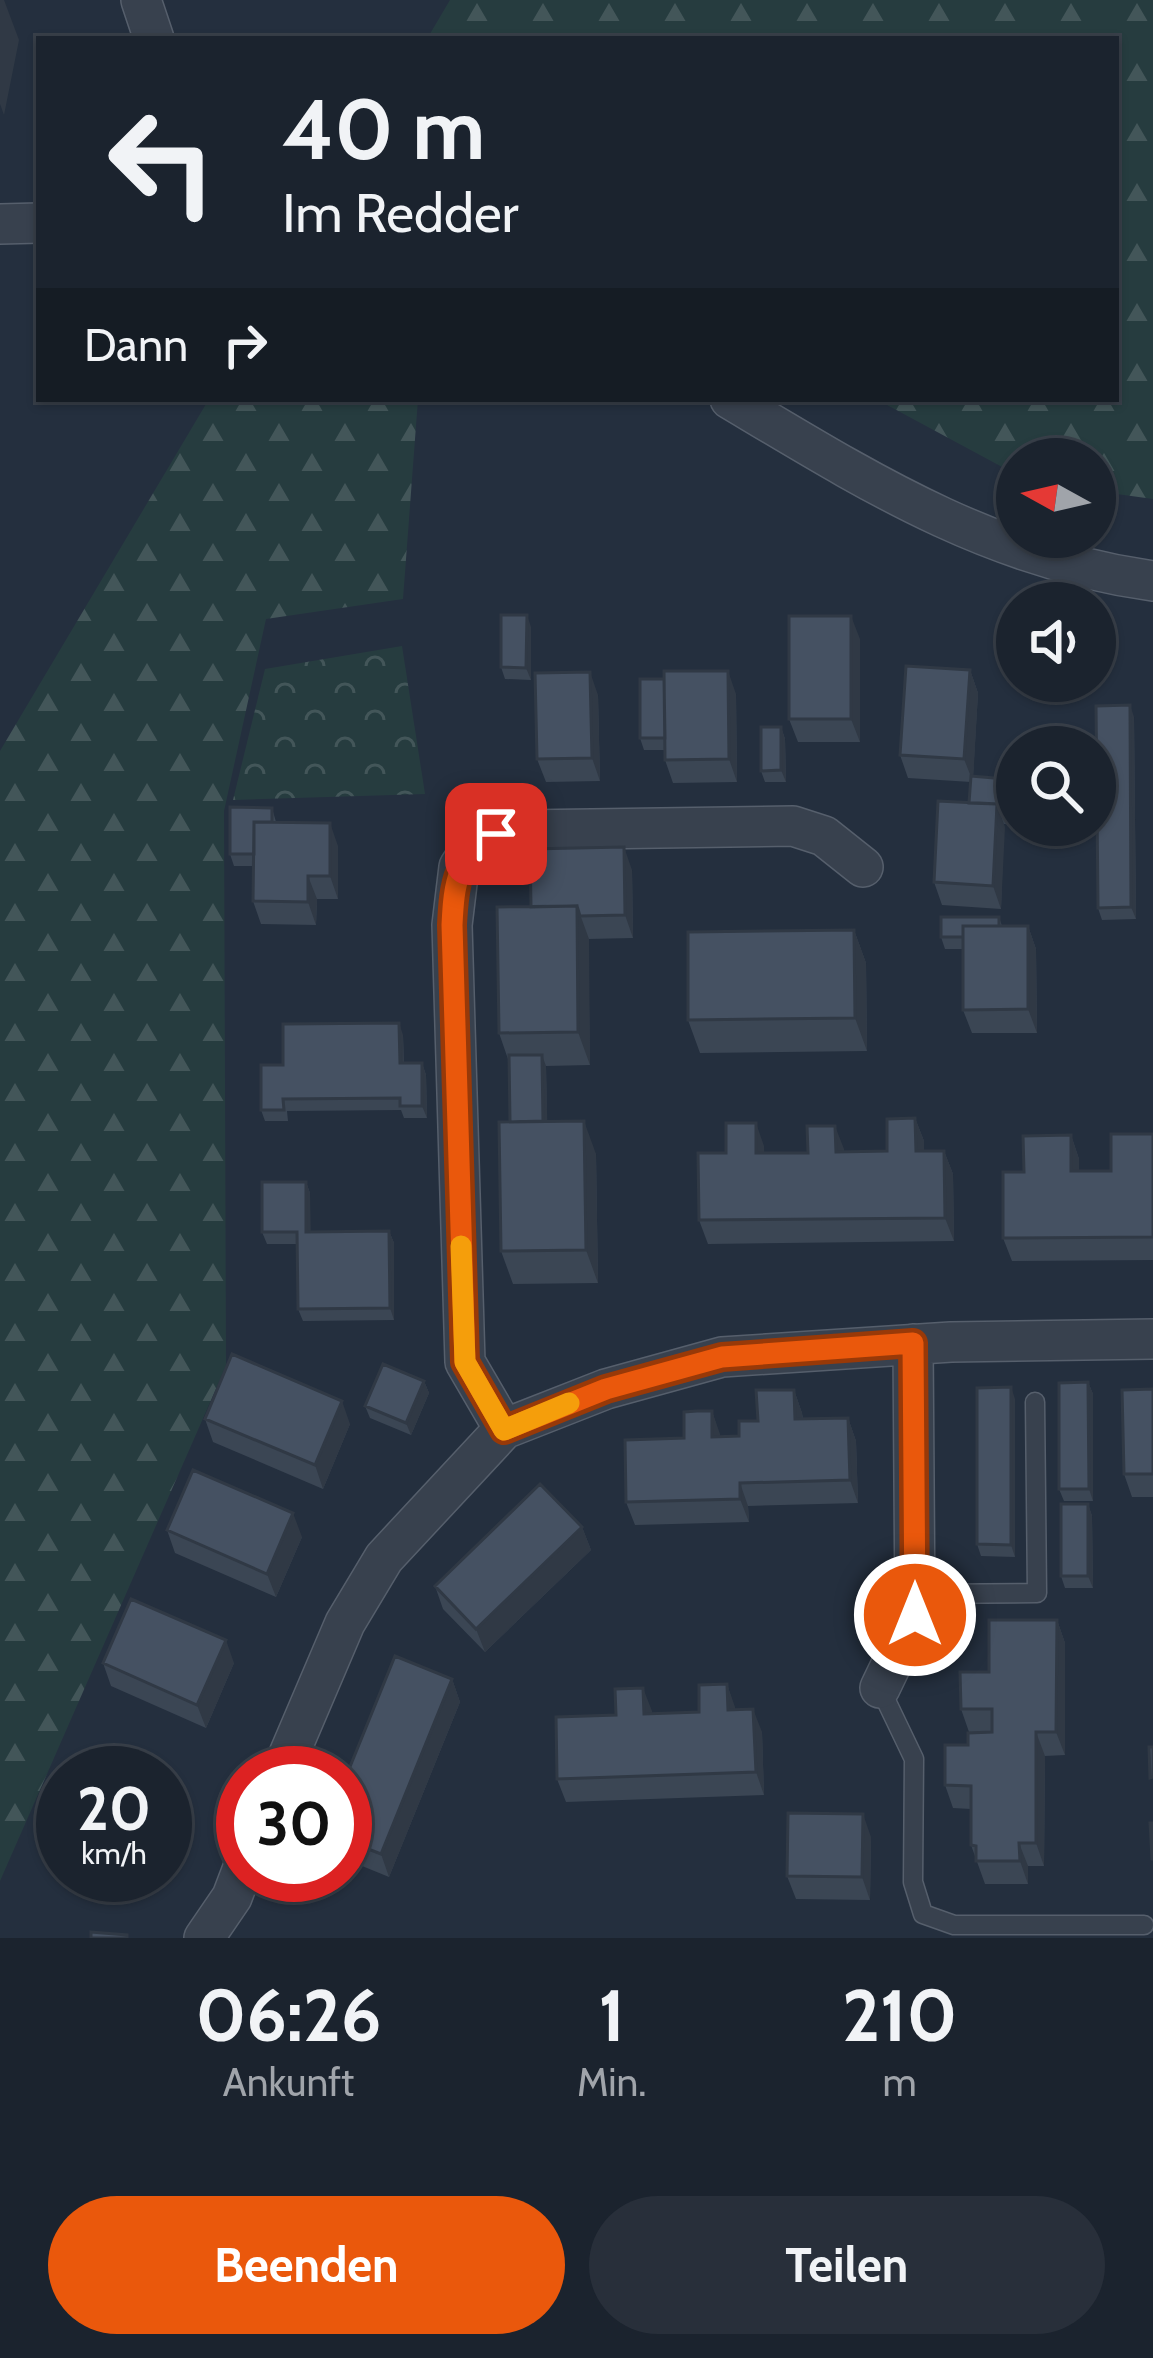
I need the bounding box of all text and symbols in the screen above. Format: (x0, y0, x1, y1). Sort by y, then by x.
text: 40 m (282, 78, 485, 180)
icon: left (84, 84, 240, 240)
text: Im Redder (282, 180, 519, 246)
icon: right (212, 312, 278, 378)
text: Dann (84, 318, 188, 372)
north arrow (996, 438, 1116, 558)
map controls (996, 438, 1116, 846)
button: sound (996, 582, 1116, 702)
button: search (996, 726, 1116, 846)
pin (445, 783, 547, 885)
icon: arrive (463, 801, 529, 867)
position arrow (852, 1552, 978, 1678)
speed limit sign: 30 (216, 1746, 372, 1902)
text: 20 (77, 1772, 151, 1845)
text: km/h (81, 1835, 147, 1872)
text: 06:26 (196, 1972, 381, 2059)
text: 1 (598, 1972, 625, 2059)
text: 210 (842, 1972, 957, 2059)
text: Ankunft (223, 2058, 354, 2106)
text: Min. (577, 2058, 646, 2106)
text: m (883, 2058, 917, 2106)
button: Beenden (48, 2196, 565, 2334)
button: Teilen (589, 2196, 1105, 2334)

